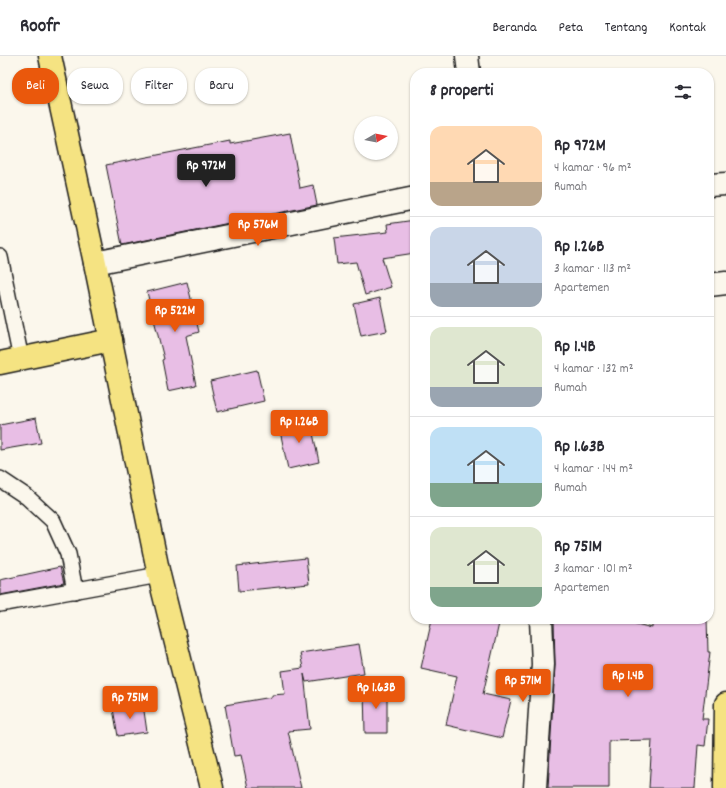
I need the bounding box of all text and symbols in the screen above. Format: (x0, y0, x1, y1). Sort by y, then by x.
text: Roofr (20, 14, 60, 41)
text: Beranda (492, 18, 537, 38)
text: Peta (559, 18, 583, 38)
text: Tentang (605, 18, 647, 38)
text: Kontak (669, 18, 706, 38)
chip: Beli (12, 68, 59, 104)
chip: Sewa (67, 68, 123, 104)
chip: Filter (131, 68, 187, 104)
chip: Baru (195, 68, 248, 104)
text: 8 properti (430, 80, 493, 104)
icon: filters (672, 81, 694, 103)
north arrow (354, 116, 398, 160)
map controls (354, 116, 398, 160)
text: Rp 972M (554, 135, 606, 159)
icon: home (462, 142, 510, 190)
pin: Rp 972M (169, 154, 243, 188)
text: Rp 972M (186, 157, 226, 176)
text: 4 kamar · 96 m² (554, 159, 632, 178)
text: Rumah (554, 178, 587, 197)
pin: Rp 576M (221, 213, 295, 247)
text: Rp 576M (238, 216, 278, 235)
text: Rp 1.26B (554, 236, 604, 260)
icon: home (462, 243, 510, 291)
text: 3 kamar · 113 m² (554, 260, 631, 279)
text: Apartemen (554, 279, 609, 298)
pin: Rp 522M (138, 299, 212, 333)
text: Rp 522M (155, 302, 195, 321)
text: Rp 1.4B (554, 336, 596, 360)
icon: home (462, 343, 510, 391)
text: 4 kamar · 132 m² (554, 360, 634, 379)
text: Rumah (554, 379, 587, 398)
pin: Rp 1.26B (258, 410, 340, 444)
text: Rp 1.26B (280, 413, 318, 432)
text: Rp 1.63B (554, 436, 605, 460)
icon: home (462, 443, 510, 491)
text: 4 kamar · 144 m² (554, 460, 633, 479)
text: Rumah (554, 479, 587, 498)
text: Rp 751M (554, 536, 602, 560)
icon: home (462, 543, 510, 591)
text: 3 kamar · 101 m² (554, 560, 632, 579)
text: Apartemen (554, 579, 609, 598)
pin: Rp 1.4B (591, 664, 665, 698)
text: Rp 1.4B (612, 667, 644, 686)
pin: Rp 571M (486, 669, 560, 703)
text: Rp 571M (505, 672, 541, 691)
pin: Rp 1.63B (335, 676, 417, 710)
text: Rp 1.63B (357, 679, 395, 698)
pin: Rp 751M (93, 686, 167, 720)
text: Rp 751M (112, 689, 148, 708)

